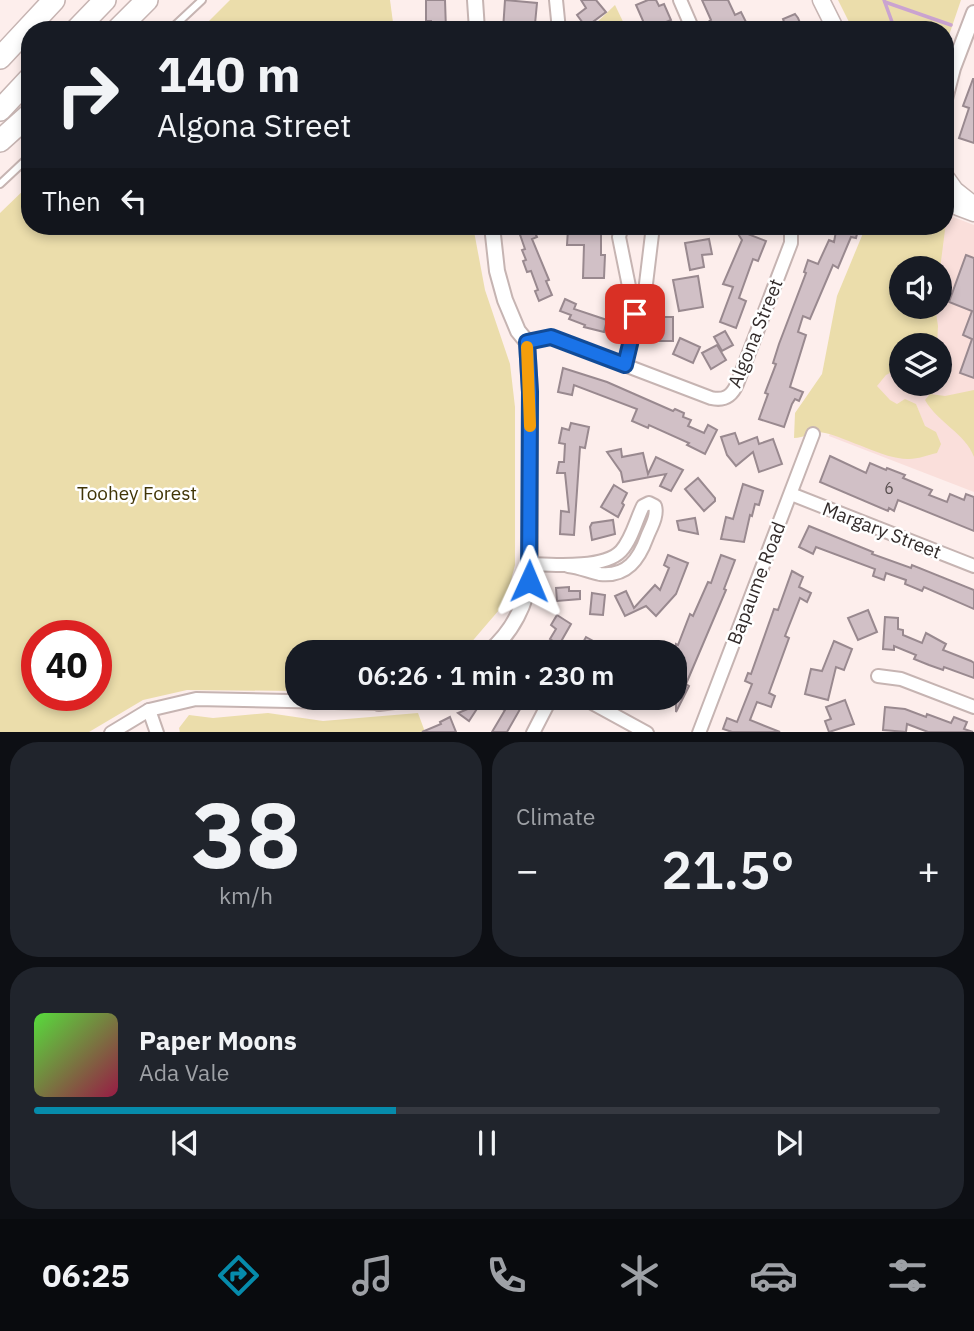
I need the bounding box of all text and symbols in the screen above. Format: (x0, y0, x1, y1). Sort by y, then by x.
text: 140 m (157, 42, 301, 105)
icon: right (42, 49, 133, 140)
text: Algona Street (157, 104, 351, 146)
icon: left (115, 182, 153, 220)
text: Then (42, 184, 101, 218)
map controls (889, 256, 952, 396)
button: sound (889, 256, 952, 319)
street label: Algona Street (722, 275, 788, 391)
pin (605, 284, 665, 344)
icon: arrive (616, 295, 654, 333)
button: layers (889, 333, 952, 396)
house number: 6 (884, 478, 894, 498)
park label: Toohey Forest (77, 481, 197, 505)
street label: Margary Street (819, 496, 945, 564)
street label: Bapaume Road (722, 518, 790, 648)
position arrow (492, 544, 566, 618)
speed limit sign: 40 (21, 620, 112, 711)
text: 06:26 · 1 min · 230 m (358, 658, 614, 692)
text: 38 (191, 775, 301, 893)
text: Climate (516, 801, 595, 831)
text: 21.5° (661, 836, 795, 903)
text: − (516, 845, 539, 894)
text: + (917, 845, 940, 894)
text: km/h (219, 880, 273, 910)
text: Paper Moons (139, 1023, 297, 1057)
text: Ada Vale (139, 1057, 229, 1087)
icon: previous (166, 1124, 204, 1162)
icon: pause (468, 1124, 506, 1162)
icon: next (770, 1124, 808, 1162)
icon: directions (214, 1251, 263, 1300)
icon: music (348, 1251, 397, 1300)
icon: phone (482, 1251, 531, 1300)
icon: climate (615, 1251, 664, 1300)
icon: car (749, 1251, 798, 1300)
icon: filters (883, 1251, 932, 1300)
text: 06:25 (42, 1254, 130, 1296)

